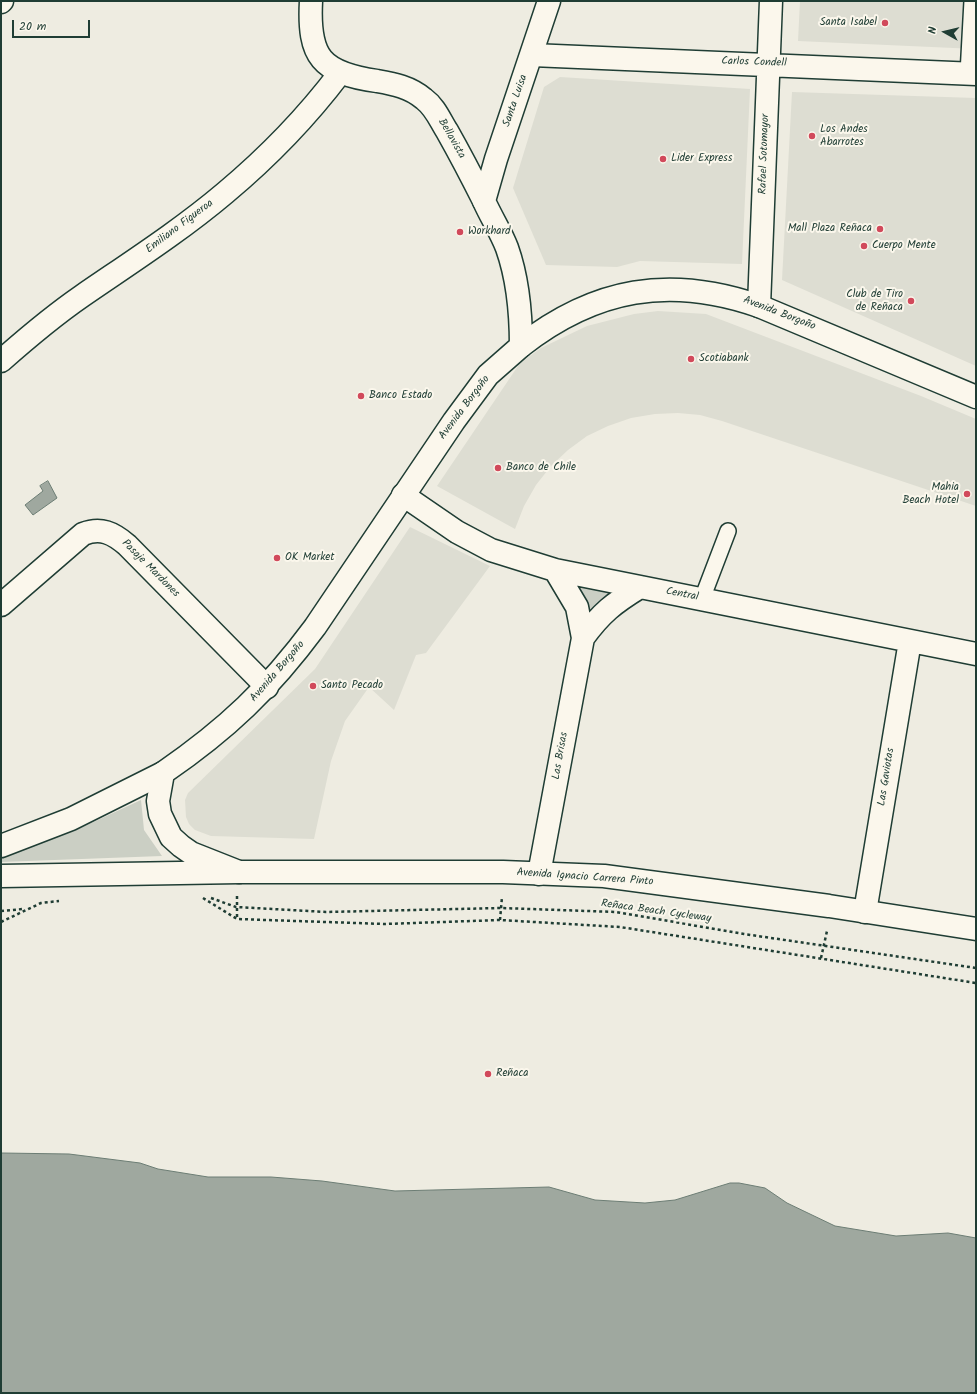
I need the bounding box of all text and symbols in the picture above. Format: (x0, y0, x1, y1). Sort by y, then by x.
scale bar (14, 12, 92, 38)
north arrow (925, 12, 965, 52)
place label: Santa Isabel (820, 16, 877, 30)
text: 20 m (19, 17, 46, 36)
marker: Santa Isabel (880, 18, 890, 28)
text: N (924, 26, 943, 35)
street label: Carlos Condell (721, 55, 787, 71)
street label: Santa Luisa (501, 73, 531, 129)
street label: Rafael Sotomayor (757, 113, 773, 195)
street label: Bellavista (434, 117, 468, 161)
place label: Los Andes Abarrotes (820, 123, 868, 149)
marker: Los Andes Abarrotes (807, 131, 817, 141)
place label: Lider Express (671, 152, 732, 166)
marker: Lider Express (658, 154, 668, 164)
street label: Emiliano Figueroa (144, 197, 216, 257)
place label: Mall Plaza Reñaca (788, 222, 872, 236)
marker: Mall Plaza Reñaca (875, 224, 885, 234)
place label: Workhard (468, 225, 511, 239)
marker: Workhard (455, 227, 465, 237)
place label: Cuerpo Mente (872, 239, 936, 253)
marker: Cuerpo Mente (859, 241, 869, 251)
place label: Club de Tiro de Reñaca (846, 288, 903, 314)
street label: Avenida Borgoño (741, 294, 817, 334)
marker: Club de Tiro de Reñaca (906, 296, 916, 306)
place label: Scotiabank (699, 352, 749, 366)
marker: Scotiabank (686, 354, 696, 364)
street label: Avenida Borgoño (437, 373, 493, 443)
place label: Banco Estado (369, 389, 432, 403)
marker: Banco Estado (356, 391, 366, 401)
place label: Banco de Chile (506, 461, 576, 475)
marker: Banco de Chile (493, 463, 503, 473)
place label: Mahia Beach Hotel (902, 481, 959, 507)
marker: Mahia Beach Hotel (962, 489, 972, 499)
street label: Pasaje Mardones (118, 537, 182, 601)
place label: OK Market (285, 551, 334, 565)
marker: OK Market (272, 553, 282, 563)
street label: Central (664, 585, 700, 605)
street label: Avenida Borgoño (248, 639, 308, 705)
place label: Santo Pecado (321, 679, 383, 693)
marker: Santo Pecado (308, 681, 318, 691)
street label: Las Brisas (550, 731, 572, 781)
street label: Las Gaviotas (876, 747, 898, 807)
street label: Avenida Ignacio Carrera Pinto (516, 867, 654, 889)
street label: Reñaca Beach Cycleway (600, 898, 712, 926)
place label: Reñaca (496, 1067, 528, 1081)
marker: Reñaca (483, 1069, 493, 1079)

